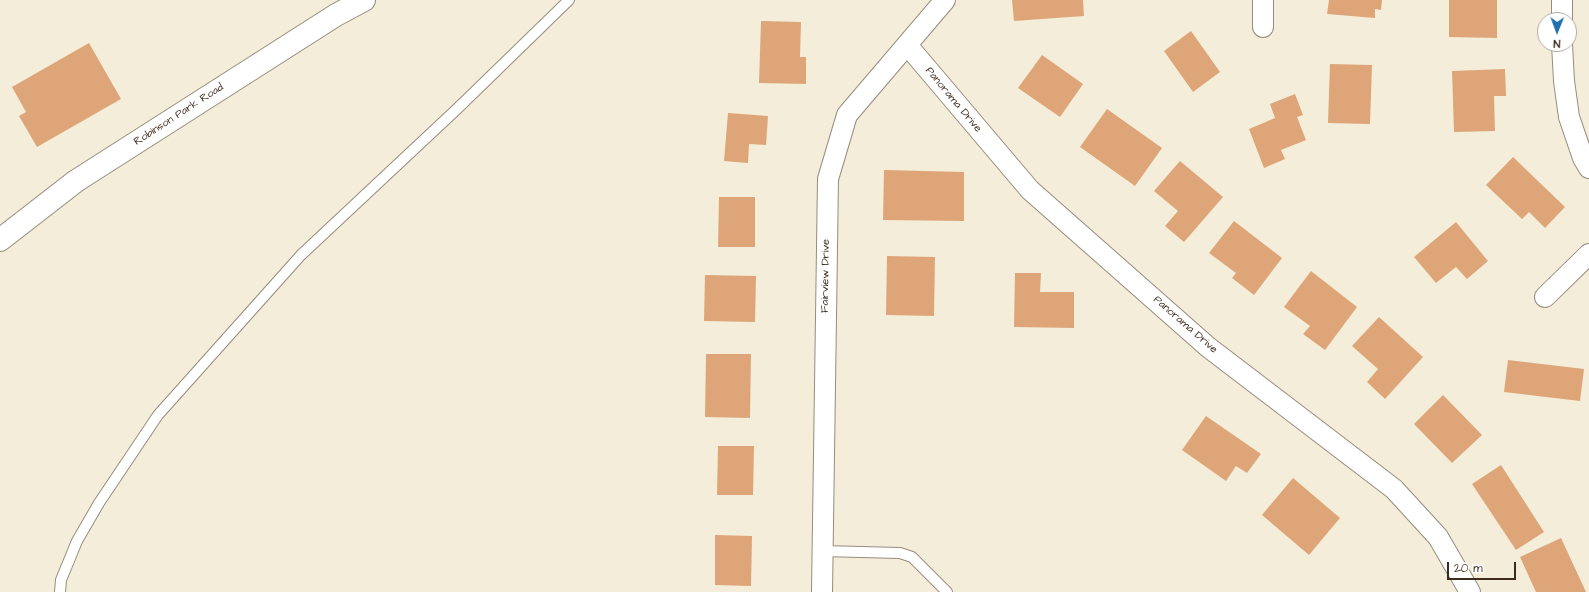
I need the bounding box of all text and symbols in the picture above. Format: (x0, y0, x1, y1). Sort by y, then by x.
north arrow (1537, 12, 1577, 52)
text: N (1553, 36, 1560, 51)
street label: Panorama Drive (922, 65, 984, 135)
street label: Robinson Park Road (132, 81, 226, 149)
street label: Fairview Drive (819, 239, 833, 313)
street label: Panorama Drive (1150, 293, 1220, 357)
scale bar (1449, 554, 1518, 580)
text: 20 m (1454, 560, 1483, 577)

